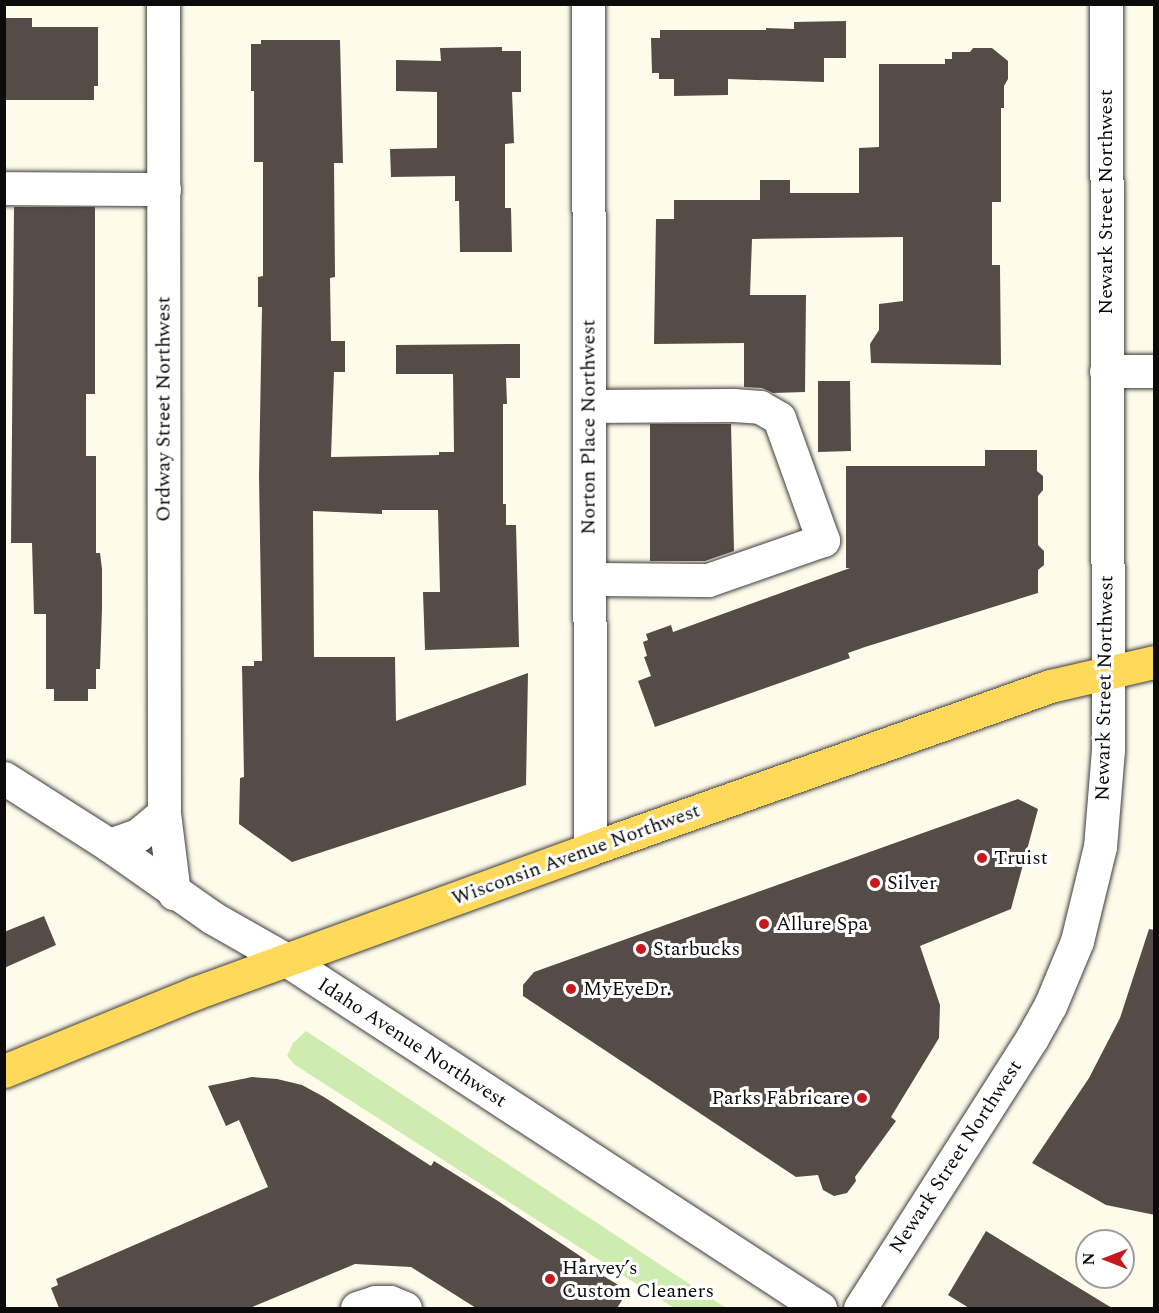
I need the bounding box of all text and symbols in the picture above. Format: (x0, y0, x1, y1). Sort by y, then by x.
street label: Newark Street Northwest (1094, 89, 1118, 315)
street label: Ordway Street Northwest (152, 296, 176, 522)
street label: Norton Place Northwest (577, 319, 601, 535)
street label: Newark Street Northwest (1091, 575, 1119, 801)
street label: Wisconsin Avenue Northwest (449, 799, 703, 911)
place label: Truist (994, 846, 1048, 870)
marker: Truist (975, 851, 989, 865)
place label: Silver (887, 871, 937, 895)
marker: Silver (868, 876, 882, 890)
place label: Allure Spa (776, 912, 868, 936)
marker: Allure Spa (757, 917, 771, 931)
place label: Starbucks (653, 937, 740, 961)
marker: Starbucks (634, 942, 648, 956)
street label: Idaho Avenue Northwest (313, 973, 511, 1113)
place label: MyEyeDr. (583, 977, 672, 1001)
marker: MyEyeDr. (564, 982, 578, 996)
street label: Newark Street Northwest (885, 1056, 1027, 1258)
place label: Parks Fabricare (712, 1086, 850, 1110)
marker: Parks Fabricare (855, 1091, 869, 1105)
north arrow (1075, 1229, 1135, 1289)
text: N (1077, 1252, 1101, 1266)
place label: Harvey’s Custom Cleaners (562, 1256, 714, 1303)
marker: Harvey’s Custom Cleaners (543, 1272, 557, 1286)

